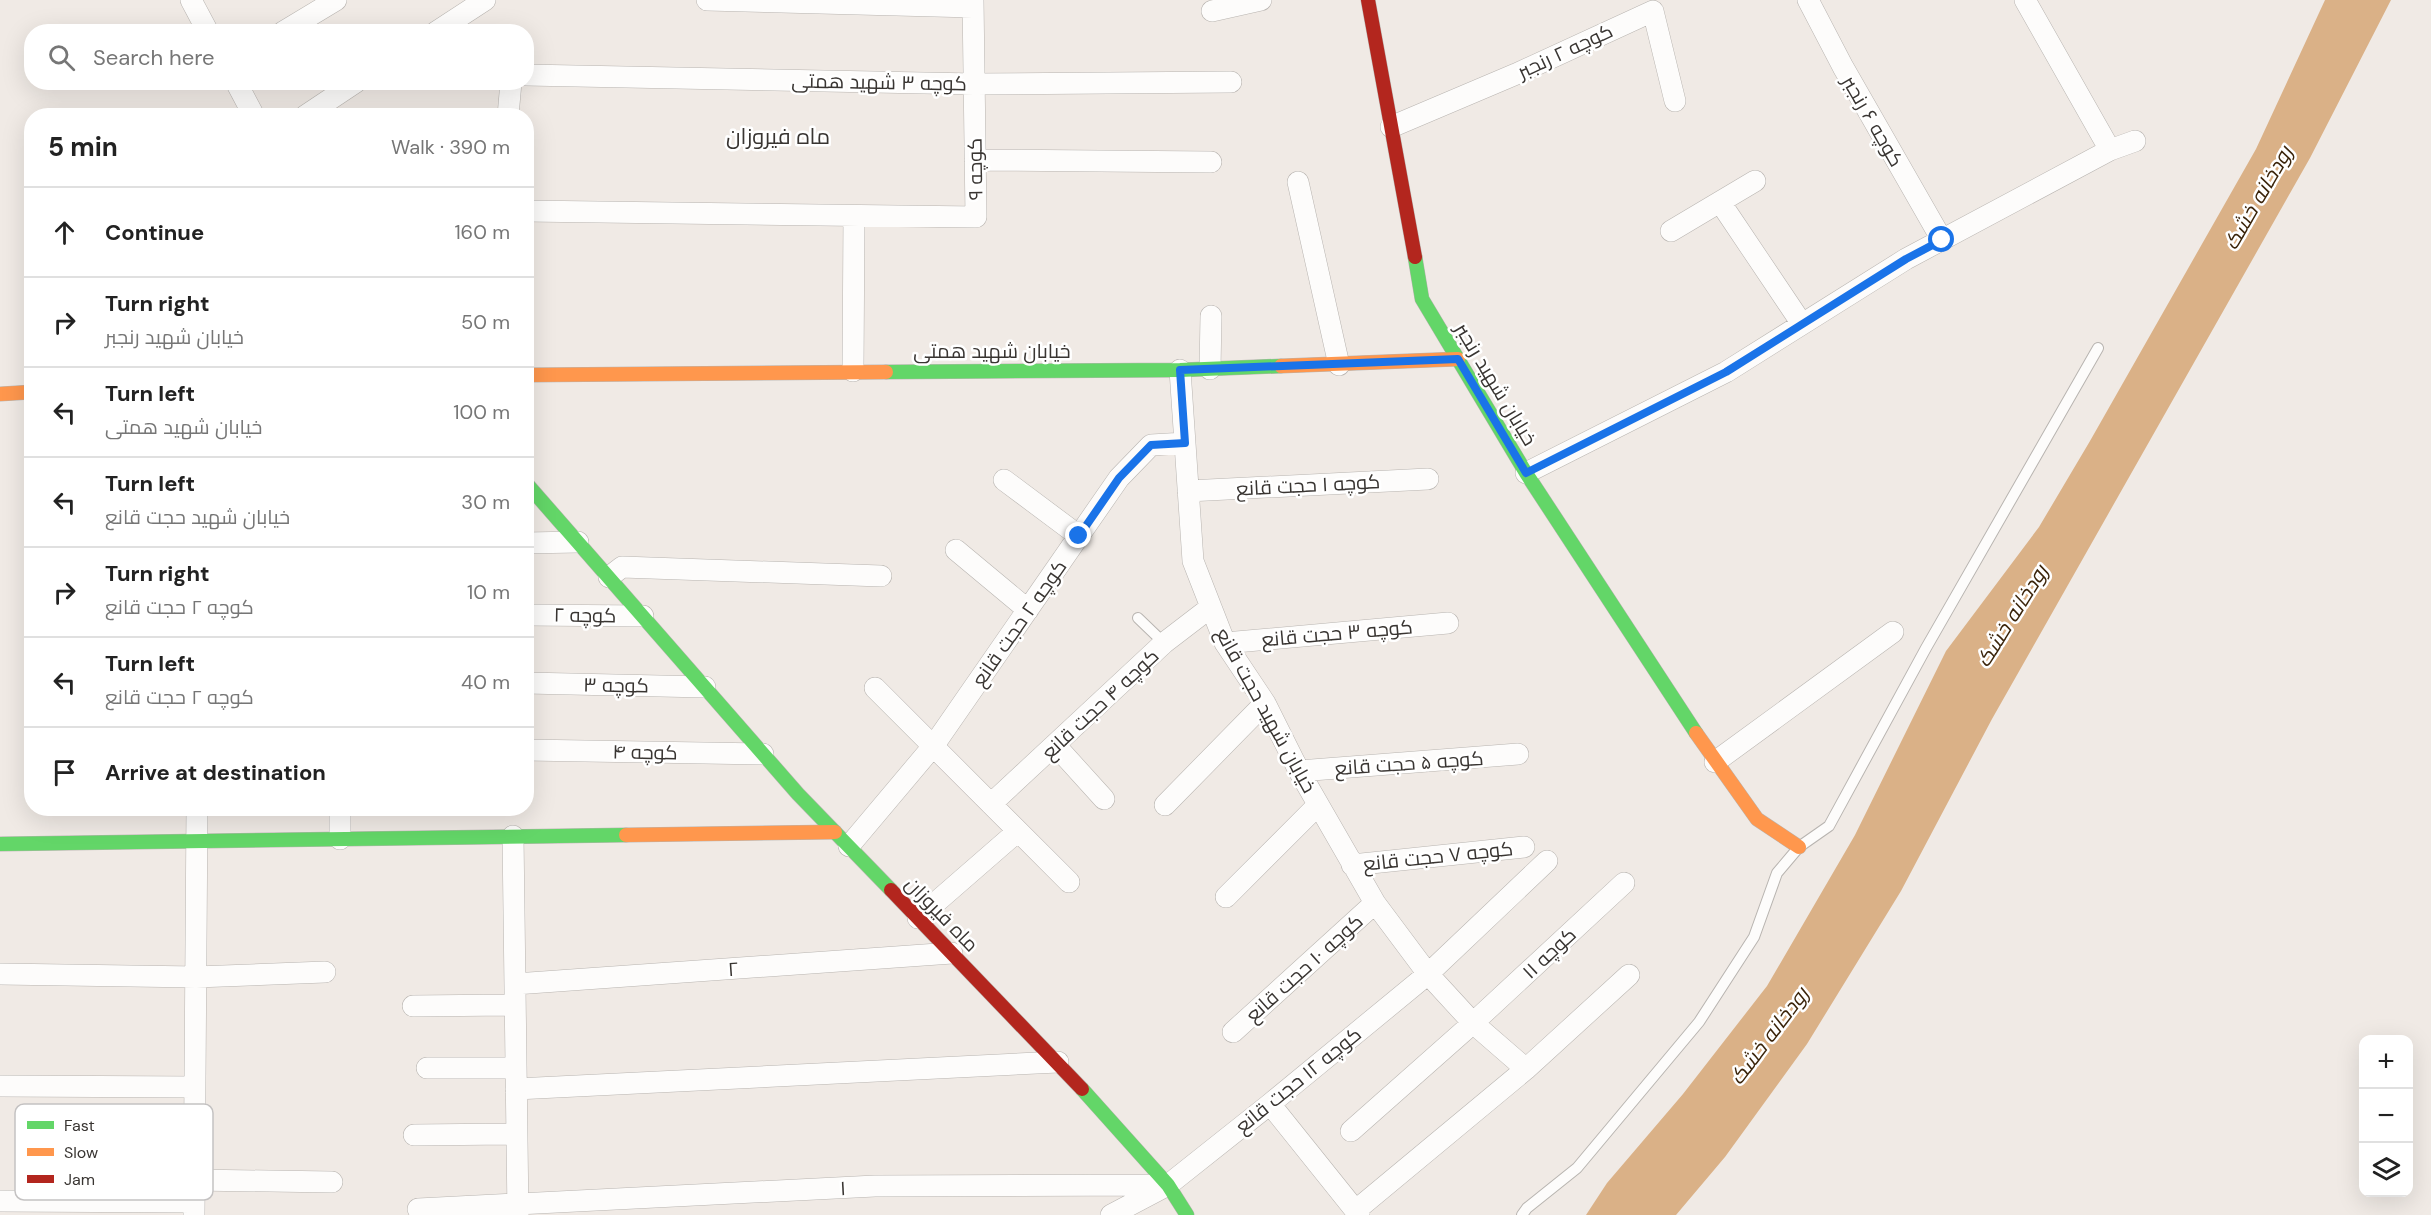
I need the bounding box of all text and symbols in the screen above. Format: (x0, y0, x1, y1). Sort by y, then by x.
street label: کوچه ۲ رنجبر (1512, 18, 1617, 85)
search box (24, 24, 534, 90)
icon: search (45, 41, 78, 74)
text: Search here (93, 43, 214, 72)
street label: کوچه ۳ شهید همتی (791, 67, 967, 97)
street label: کوچه ۶ رنجبر (1836, 70, 1910, 171)
district label: ماه فیروزان (726, 122, 830, 151)
text: 5 min (48, 130, 118, 164)
text: Walk · 390 m (391, 134, 510, 160)
street label: کوچه ۹ (961, 138, 989, 200)
water label: رودخانه خشک (2217, 140, 2300, 255)
icon: ahead (48, 216, 81, 249)
text: Continue (105, 218, 204, 247)
text: 160 m (454, 219, 510, 245)
route start (1928, 226, 1954, 252)
text: Turn right (105, 289, 210, 318)
icon: right (48, 306, 81, 339)
text: 50 m (461, 309, 510, 335)
street label: خیابان شهید رنجبر (1449, 317, 1543, 450)
text: خیابان شهید رنجبر (105, 324, 244, 350)
street label: خیابان شهید همتی (913, 338, 1071, 364)
text: Turn left (105, 379, 195, 408)
icon: left (48, 396, 81, 429)
text: 100 m (453, 399, 510, 425)
text: خیابان شهید همتی (105, 414, 262, 440)
street label: کوچه ۱ حجت قانع (1235, 468, 1381, 503)
text: Turn left (105, 469, 195, 498)
icon: left (48, 486, 81, 519)
text: 30 m (461, 489, 510, 515)
text: خیابان شهید حجت قانع (105, 504, 290, 530)
route end (1065, 522, 1091, 548)
street label: کوچه ۲ حجت قانع (966, 555, 1073, 692)
water label: رودخانه خشک (1970, 558, 2055, 672)
text: Turn right (105, 559, 210, 588)
icon: right (48, 576, 81, 609)
text: 10 m (467, 579, 510, 605)
text: کوچه ۲ حجت قانع (105, 594, 254, 620)
street label: کوچه ۲ (553, 601, 617, 629)
street label: کوچه ۳ حجت قانع (1260, 613, 1414, 654)
street label: خیابان شهید حجت قانع (1209, 623, 1322, 798)
street label: کوچه ۴ حجت قانع (1036, 643, 1165, 766)
text: Turn left (105, 649, 195, 678)
icon: left (48, 666, 81, 699)
text: 40 m (461, 669, 510, 695)
street label: کوچه ۳ (583, 671, 649, 699)
text: کوچه ۲ حجت قانع (105, 684, 254, 710)
street label: کوچه ۴ (612, 738, 678, 766)
street label: کوچه ۵ حجت قانع (1334, 745, 1484, 782)
icon: arrive (48, 756, 81, 789)
text: Arrive at destination (105, 758, 326, 787)
street label: کوچه ۷ حجت قانع (1362, 835, 1514, 878)
street label: ماه فیروزان (900, 871, 984, 957)
street label: کوچه ۱۰ حجت قانع (1240, 908, 1369, 1028)
street label: کوچه ۱۱ (1517, 922, 1581, 984)
street label: ۲ (727, 956, 739, 982)
water label: رودخانه خشک (1723, 980, 1816, 1091)
street label: کوچه ۱۲ حجت قانع (1230, 1021, 1367, 1140)
map controls (2359, 1035, 2413, 1197)
button: + (2359, 1035, 2413, 1089)
button: − (2359, 1089, 2413, 1143)
legend (15, 1104, 213, 1200)
text: Fast (64, 1115, 95, 1136)
text: Slow (64, 1142, 98, 1163)
button: layers (2359, 1143, 2413, 1197)
text: Jam (64, 1169, 95, 1190)
street label: ۱ (839, 1175, 847, 1201)

